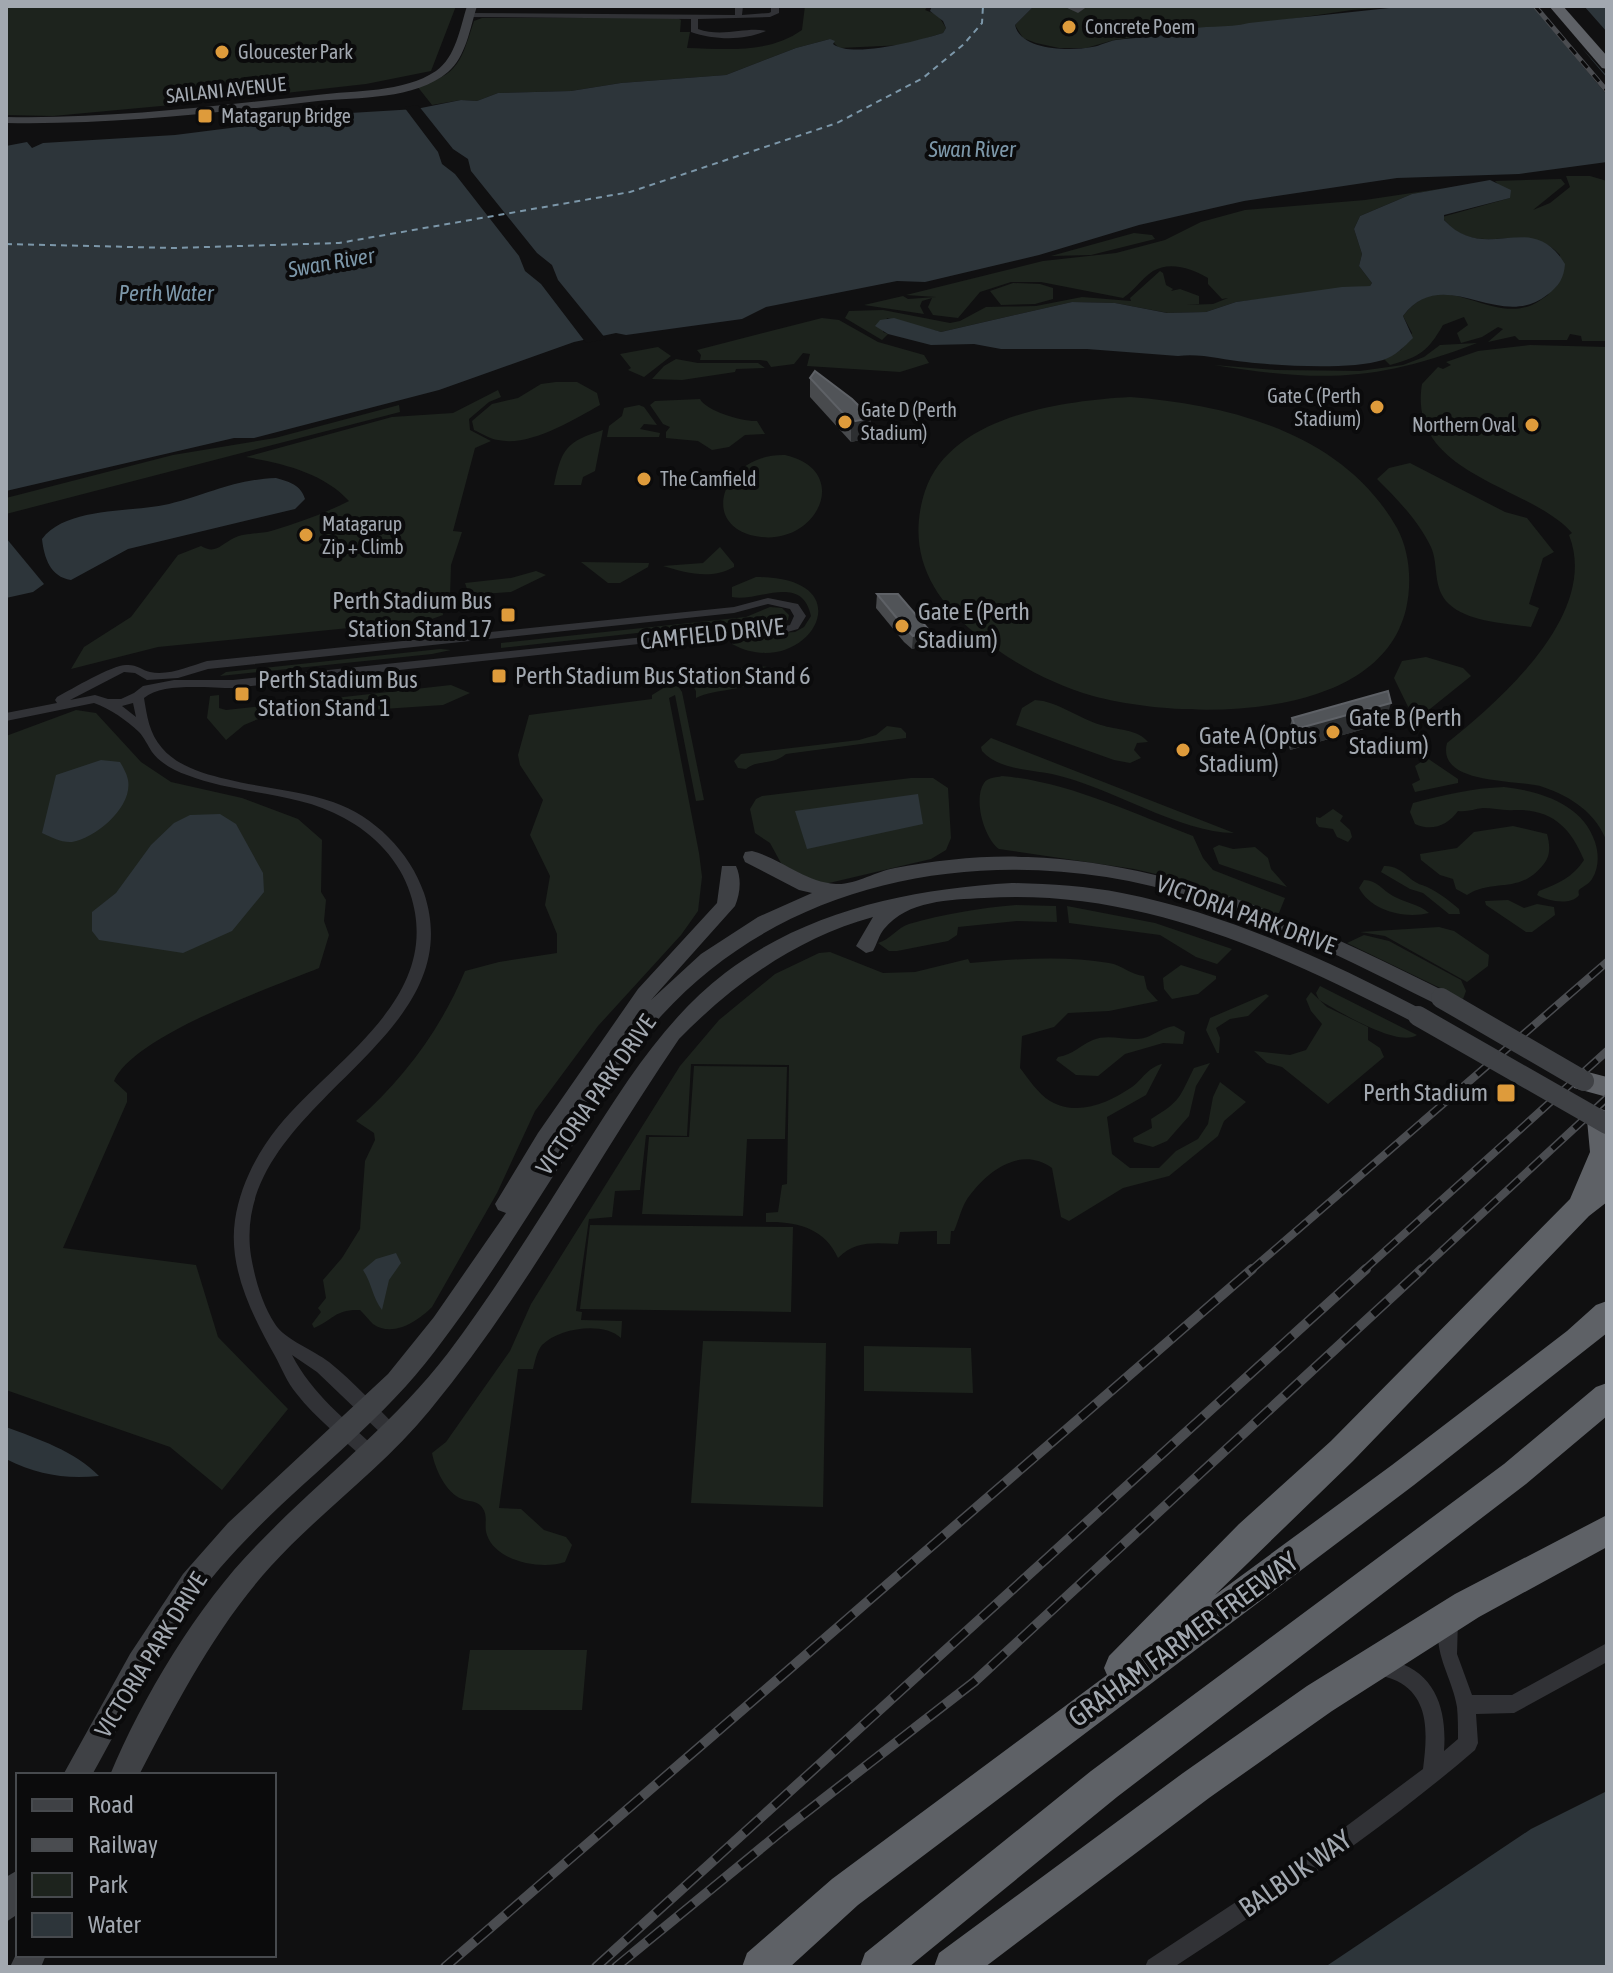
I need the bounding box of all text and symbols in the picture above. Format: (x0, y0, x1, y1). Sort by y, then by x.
place label: Concrete Poem (1085, 15, 1195, 38)
marker: Concrete Poem (1060, 18, 1078, 36)
place label: Gloucester Park (238, 40, 353, 63)
marker: Gloucester Park (213, 43, 231, 61)
street label: SAILANI AVENUE (165, 72, 287, 107)
place label: Matagarup Bridge (221, 104, 351, 127)
marker: Matagarup Bridge (196, 107, 214, 125)
water label: Swan River (927, 136, 1017, 162)
water label: Swan River (285, 241, 378, 283)
water label: Perth Water (119, 280, 215, 306)
place label: Gate C (Perth Stadium) (1267, 384, 1361, 430)
place label: Gate D (Perth Stadium) (861, 398, 957, 444)
marker: Gate C (Perth Stadium) (1368, 398, 1386, 416)
marker: Gate D (Perth Stadium) (836, 413, 854, 431)
place label: Northern Oval (1412, 413, 1517, 436)
marker: Northern Oval (1523, 416, 1541, 434)
place label: The Camfield (660, 467, 756, 490)
marker: The Camfield (635, 470, 653, 488)
place label: Matagarup Zip + Climb (322, 512, 404, 558)
marker: Matagarup Zip + Climb (297, 526, 315, 544)
place label: Perth Stadium Bus Station Stand 17 (332, 587, 492, 642)
place label: Gate E (Perth Stadium) (918, 598, 1030, 653)
marker: Perth Stadium Bus Station Stand 17 (499, 606, 517, 624)
street label: CAMFIELD DRIVE (639, 613, 785, 654)
marker: Gate E (Perth Stadium) (893, 617, 911, 635)
place label: Perth Stadium Bus Station Stand 6 (515, 662, 811, 689)
place label: Perth Stadium Bus Station Stand 1 (258, 666, 418, 721)
marker: Perth Stadium Bus Station Stand 6 (490, 667, 508, 685)
marker: Perth Stadium Bus Station Stand 1 (233, 685, 251, 703)
place label: Gate B (Perth Stadium) (1349, 704, 1462, 759)
place label: Gate A (Optus Stadium) (1199, 722, 1317, 777)
marker: Gate B (Perth Stadium) (1324, 723, 1342, 741)
marker: Gate A (Optus Stadium) (1174, 741, 1192, 759)
street label: VICTORIA PARK DRIVE (1153, 870, 1340, 960)
street label: VICTORIA PARK DRIVE (530, 1010, 661, 1180)
place label: Perth Stadium (1363, 1079, 1488, 1106)
marker: Perth Stadium (1495, 1082, 1517, 1104)
street label: GRAHAM FARMER FREEWAY (1062, 1545, 1304, 1733)
street label: VICTORIA PARK DRIVE (89, 1567, 212, 1742)
legend (16, 1773, 276, 1957)
text: Road (88, 1791, 134, 1818)
street label: BALBUK WAY (1233, 1822, 1358, 1923)
text: Railway (88, 1831, 158, 1858)
text: Park (88, 1871, 129, 1898)
text: Water (88, 1911, 141, 1938)

